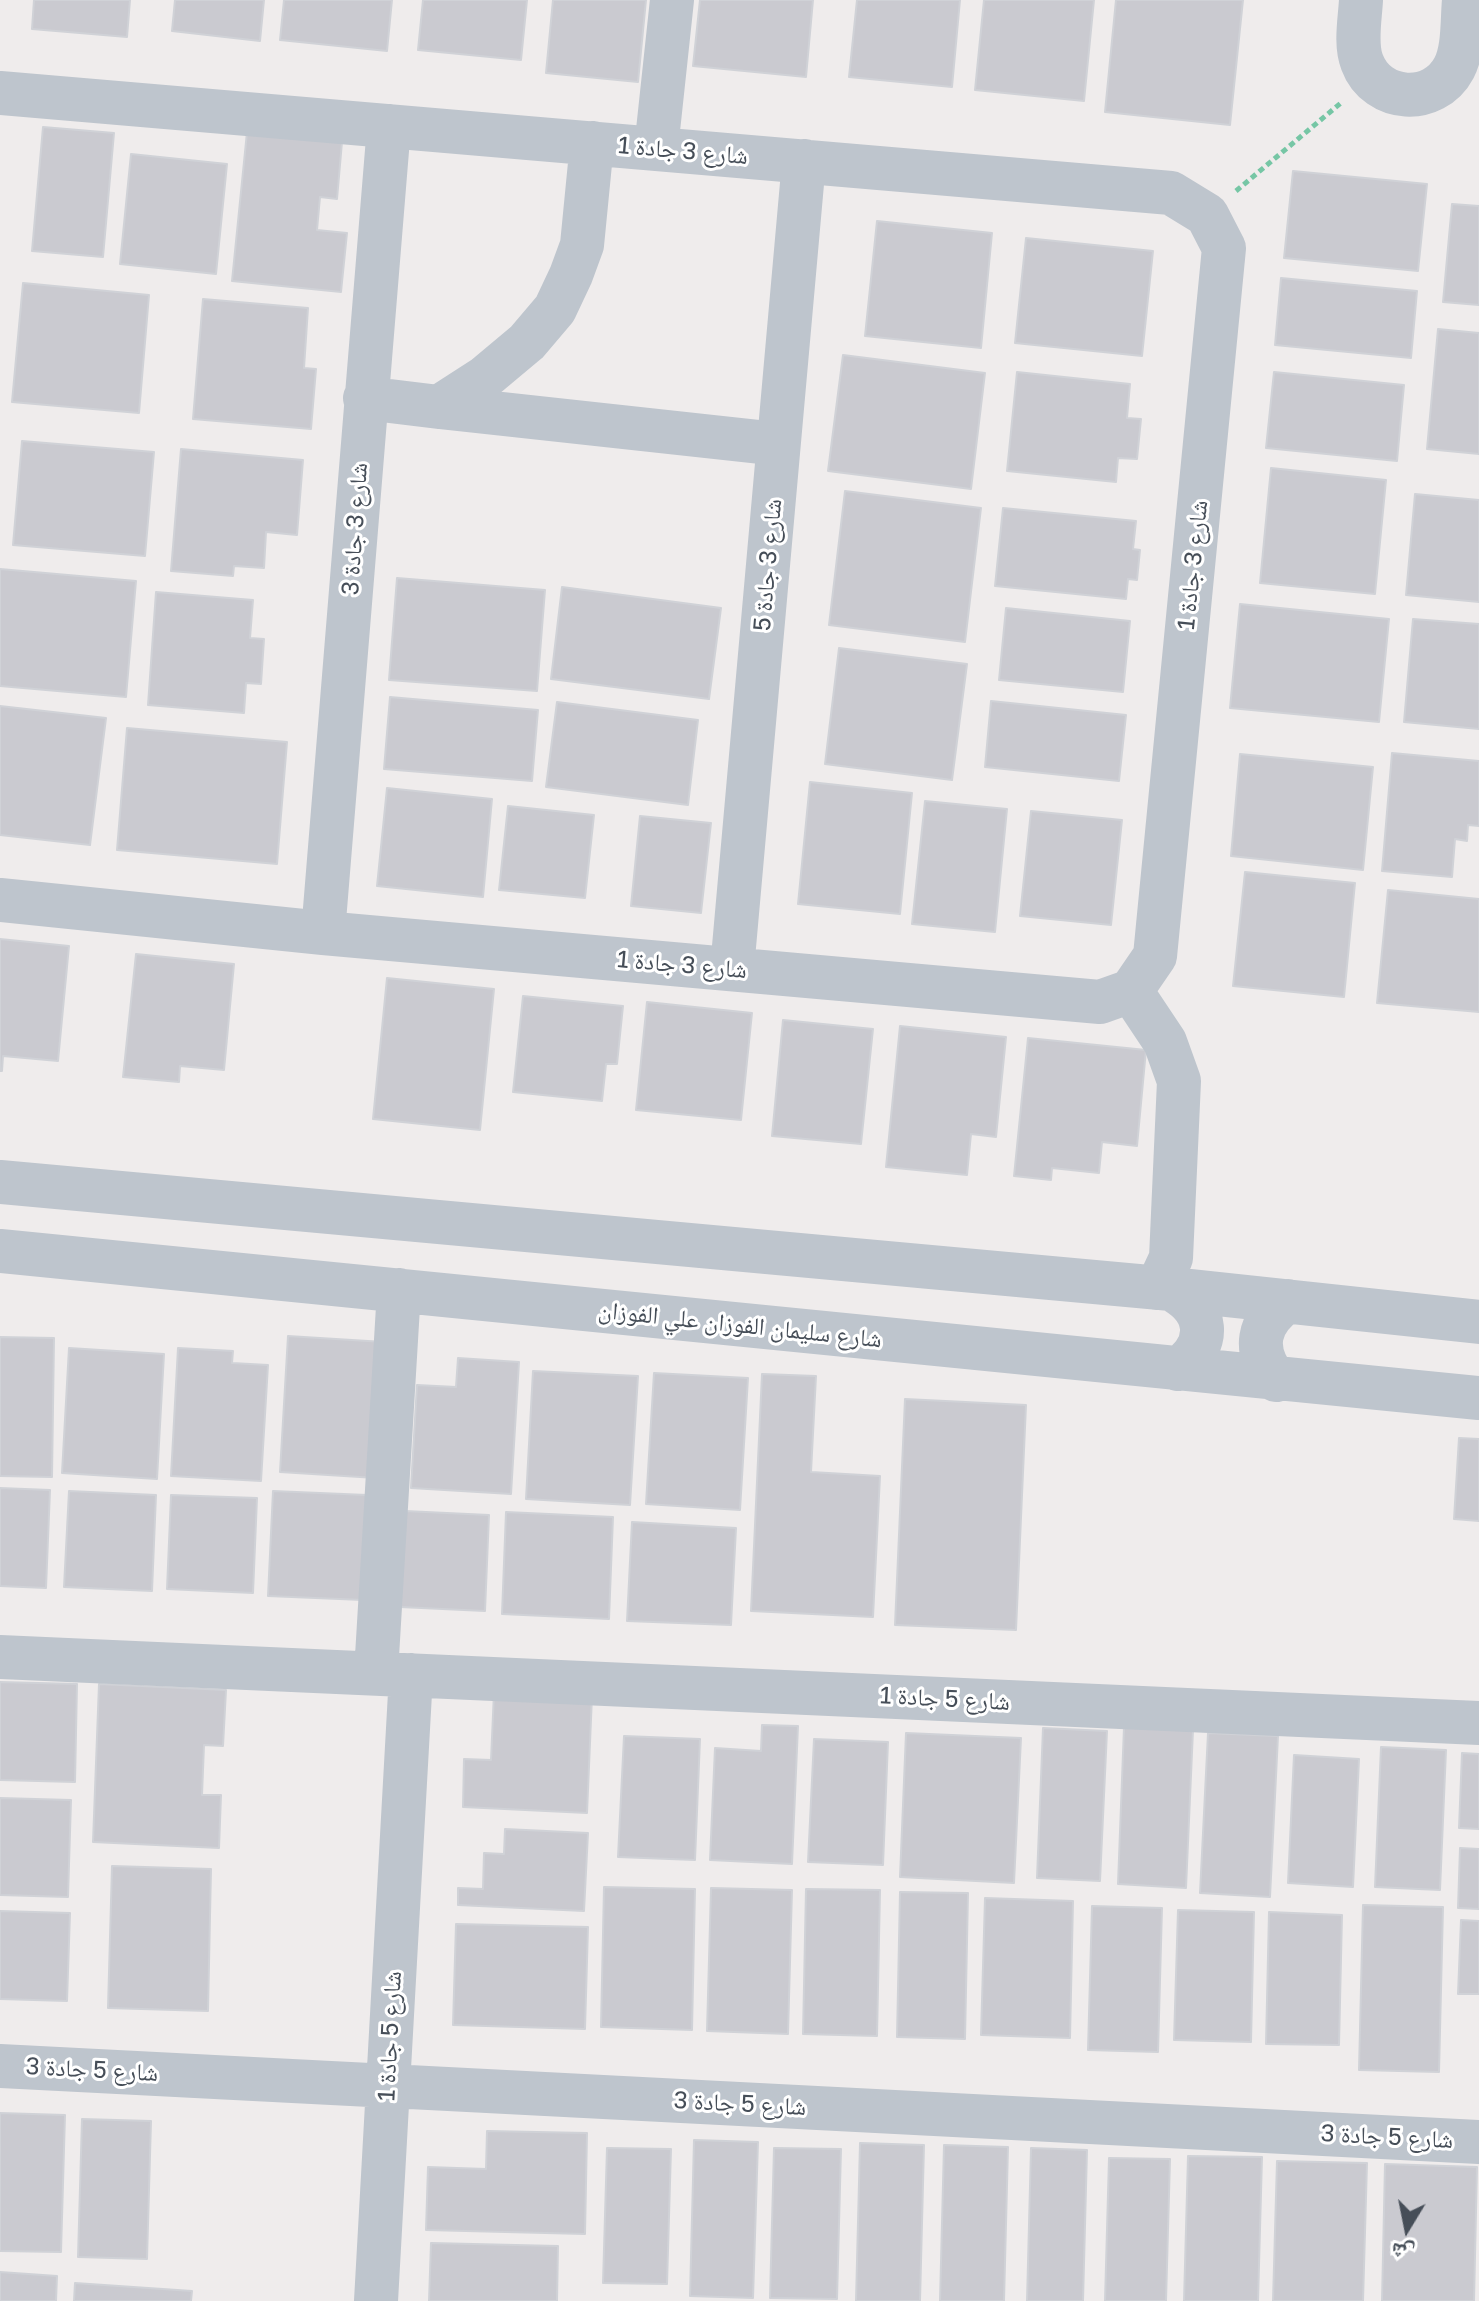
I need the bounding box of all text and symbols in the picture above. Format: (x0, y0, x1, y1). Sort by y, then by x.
street label: شارع 3 جادة 1 (617, 131, 749, 171)
street label: شارع 3 جادة 3 (336, 462, 374, 596)
street label: شارع 3 جادة 5 (748, 498, 788, 632)
street label: شارع 3 جادة 1 (1172, 499, 1214, 631)
street label: شارع 3 جادة 1 (616, 945, 748, 985)
street label: شارع سليمان الفوزان علي الفوزان (597, 1296, 883, 1354)
street label: شارع 5 جادة 1 (879, 1681, 1011, 1717)
street label: شارع 5 جادة 1 (372, 1970, 408, 2102)
street label: شارع 5 جادة 3 (25, 2052, 159, 2088)
street label: شارع 5 جادة 3 (673, 2086, 807, 2122)
street label: شارع 5 جادة 3 (1320, 2119, 1454, 2155)
north arrow (1367, 2189, 1447, 2269)
text: ش (1389, 2238, 1417, 2268)

